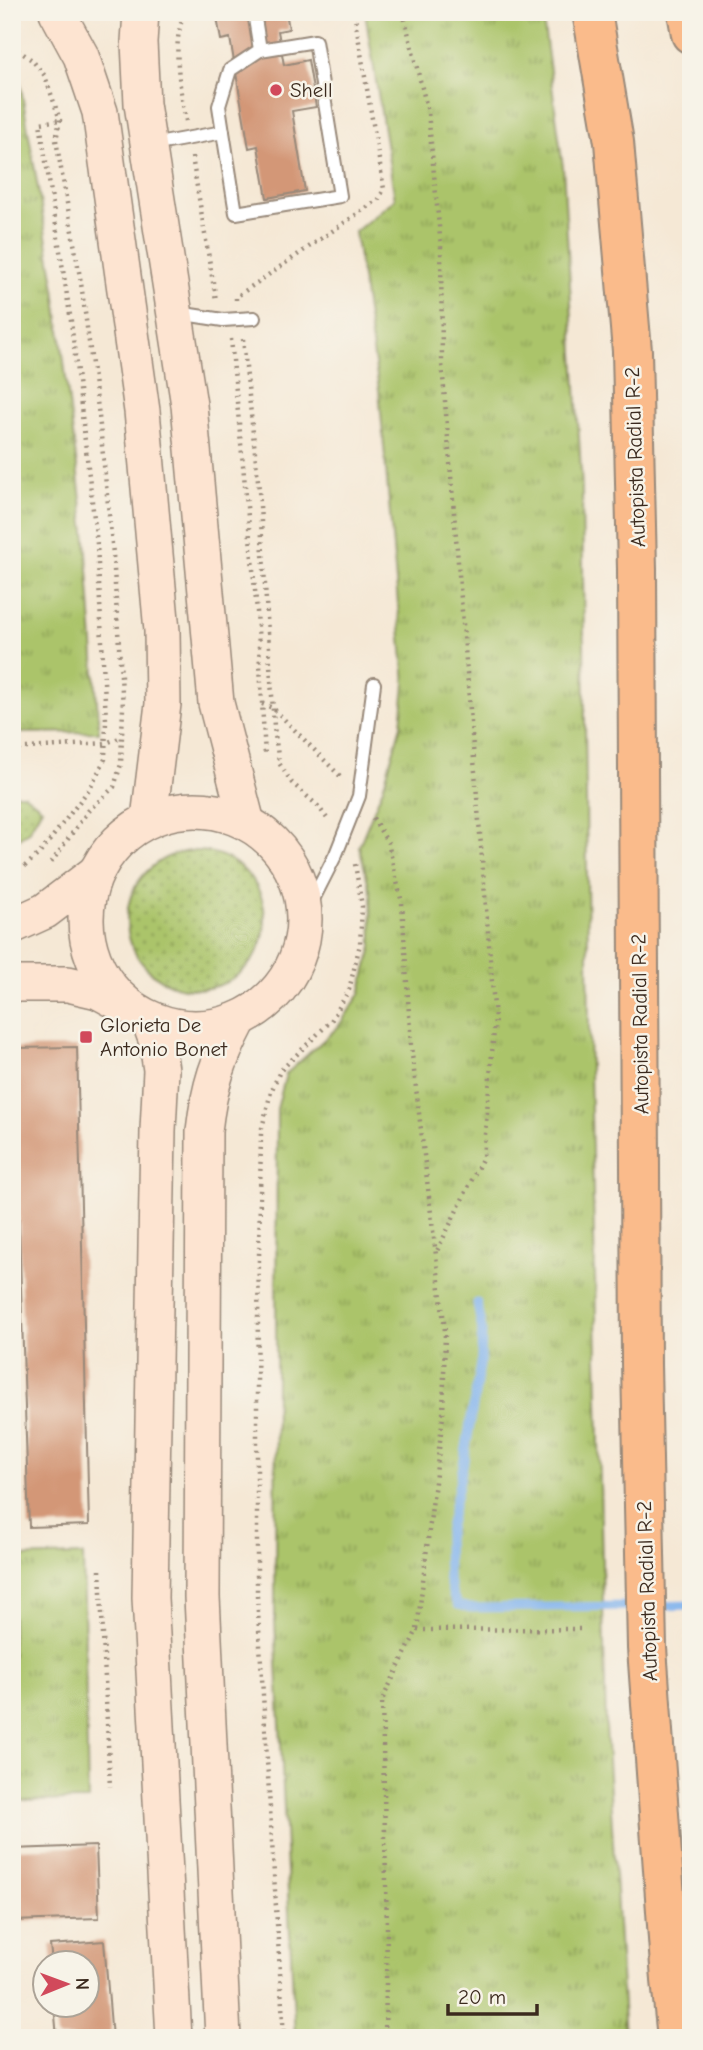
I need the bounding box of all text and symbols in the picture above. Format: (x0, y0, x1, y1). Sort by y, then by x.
place label: Shell (290, 78, 333, 102)
marker: Shell (268, 82, 284, 98)
street label: Autopista Radial R-2 (620, 366, 650, 548)
street label: Autopista Radial R-2 (626, 933, 654, 1115)
place label: Glorieta De Antonio Bonet (100, 1013, 228, 1061)
marker: Glorieta De Antonio Bonet (78, 1029, 94, 1045)
street label: Autopista Radial R-2 (632, 1500, 662, 1682)
north arrow (32, 1948, 102, 2018)
scale bar (448, 1973, 537, 2017)
text: N (71, 1977, 93, 1990)
text: 20 m (458, 1985, 506, 2009)

